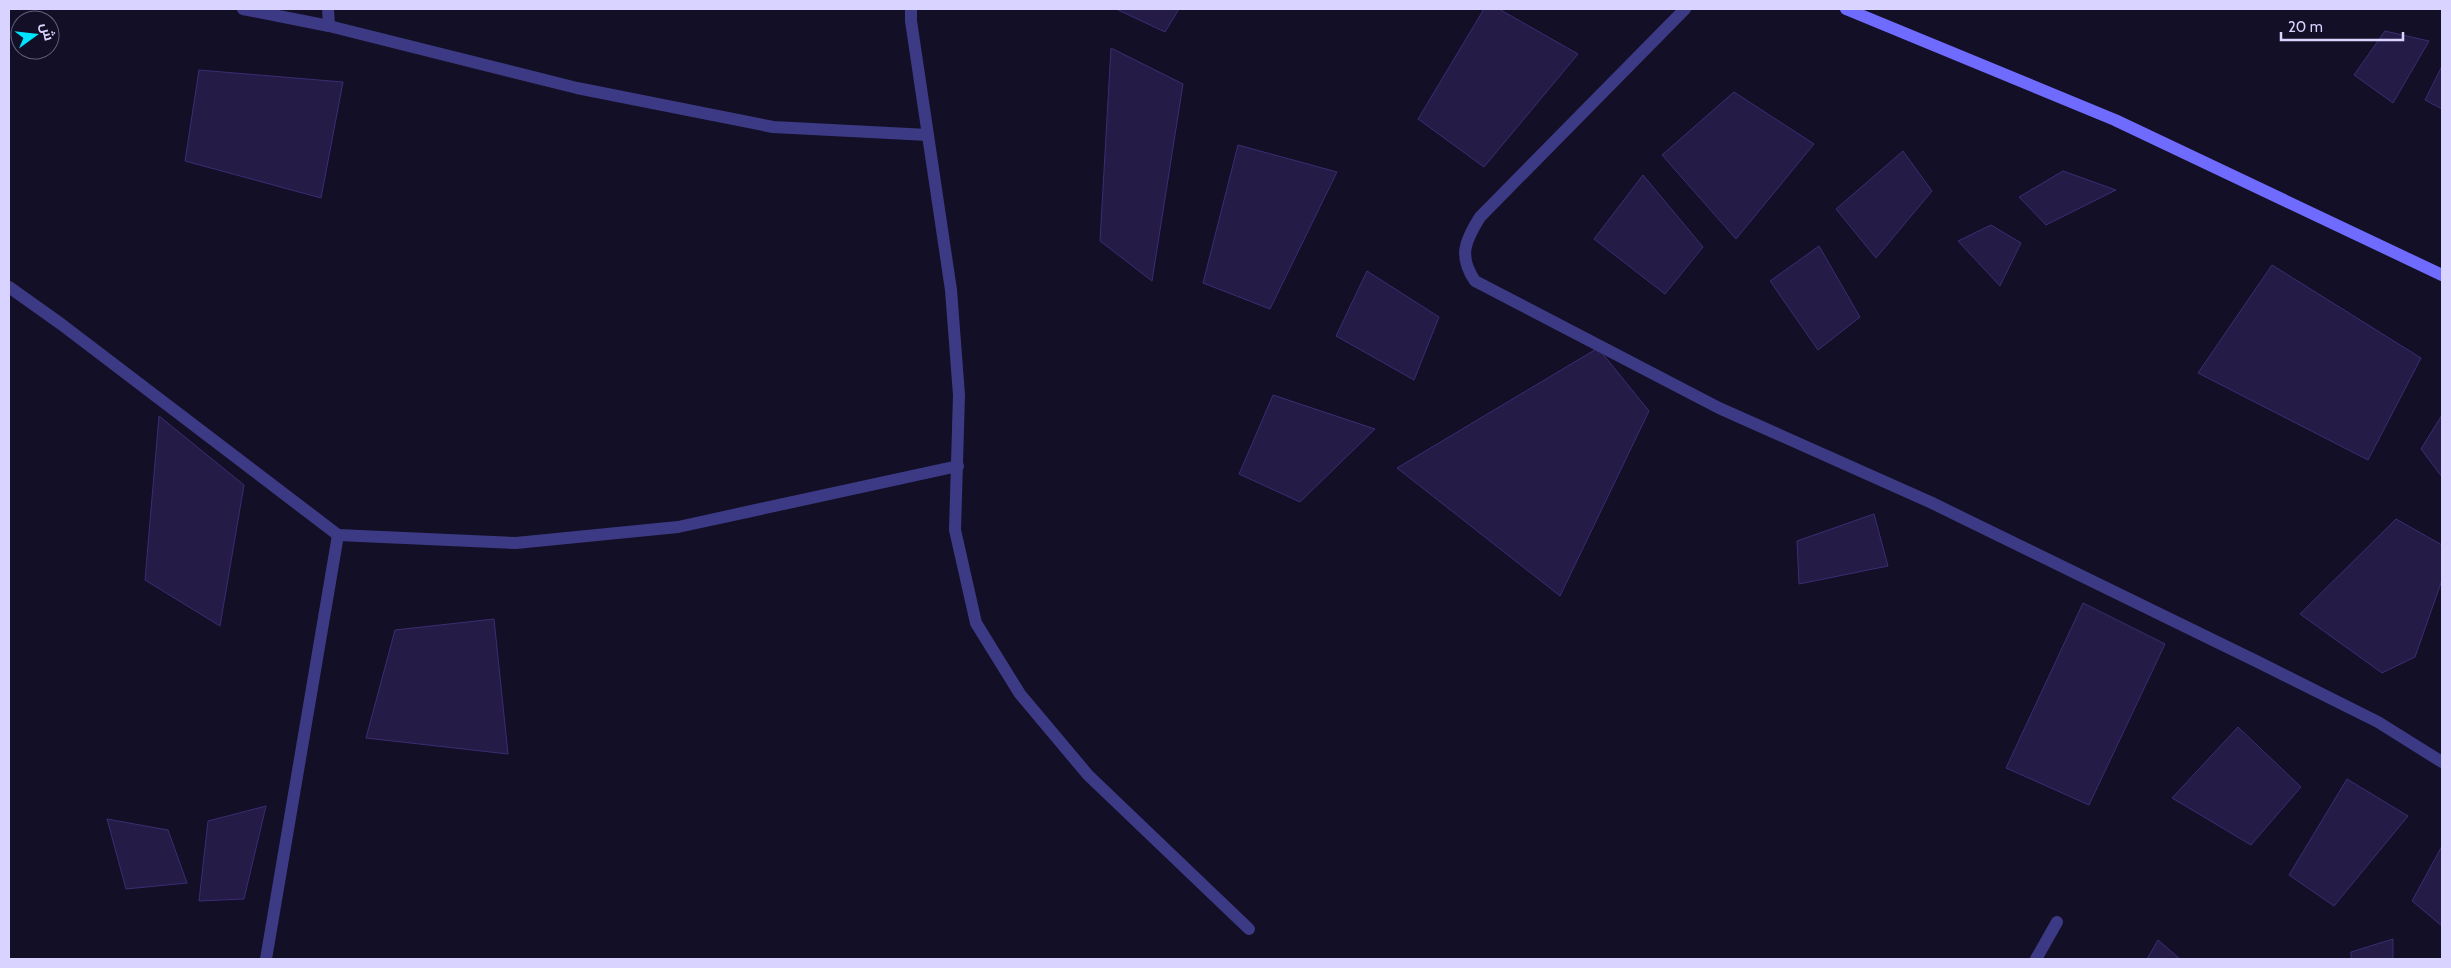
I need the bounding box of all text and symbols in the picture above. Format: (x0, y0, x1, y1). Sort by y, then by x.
north arrow (10, 10, 60, 60)
scale bar (2281, 10, 2404, 42)
text: 20 m (2288, 18, 2323, 36)
text: ش (37, 21, 59, 43)

